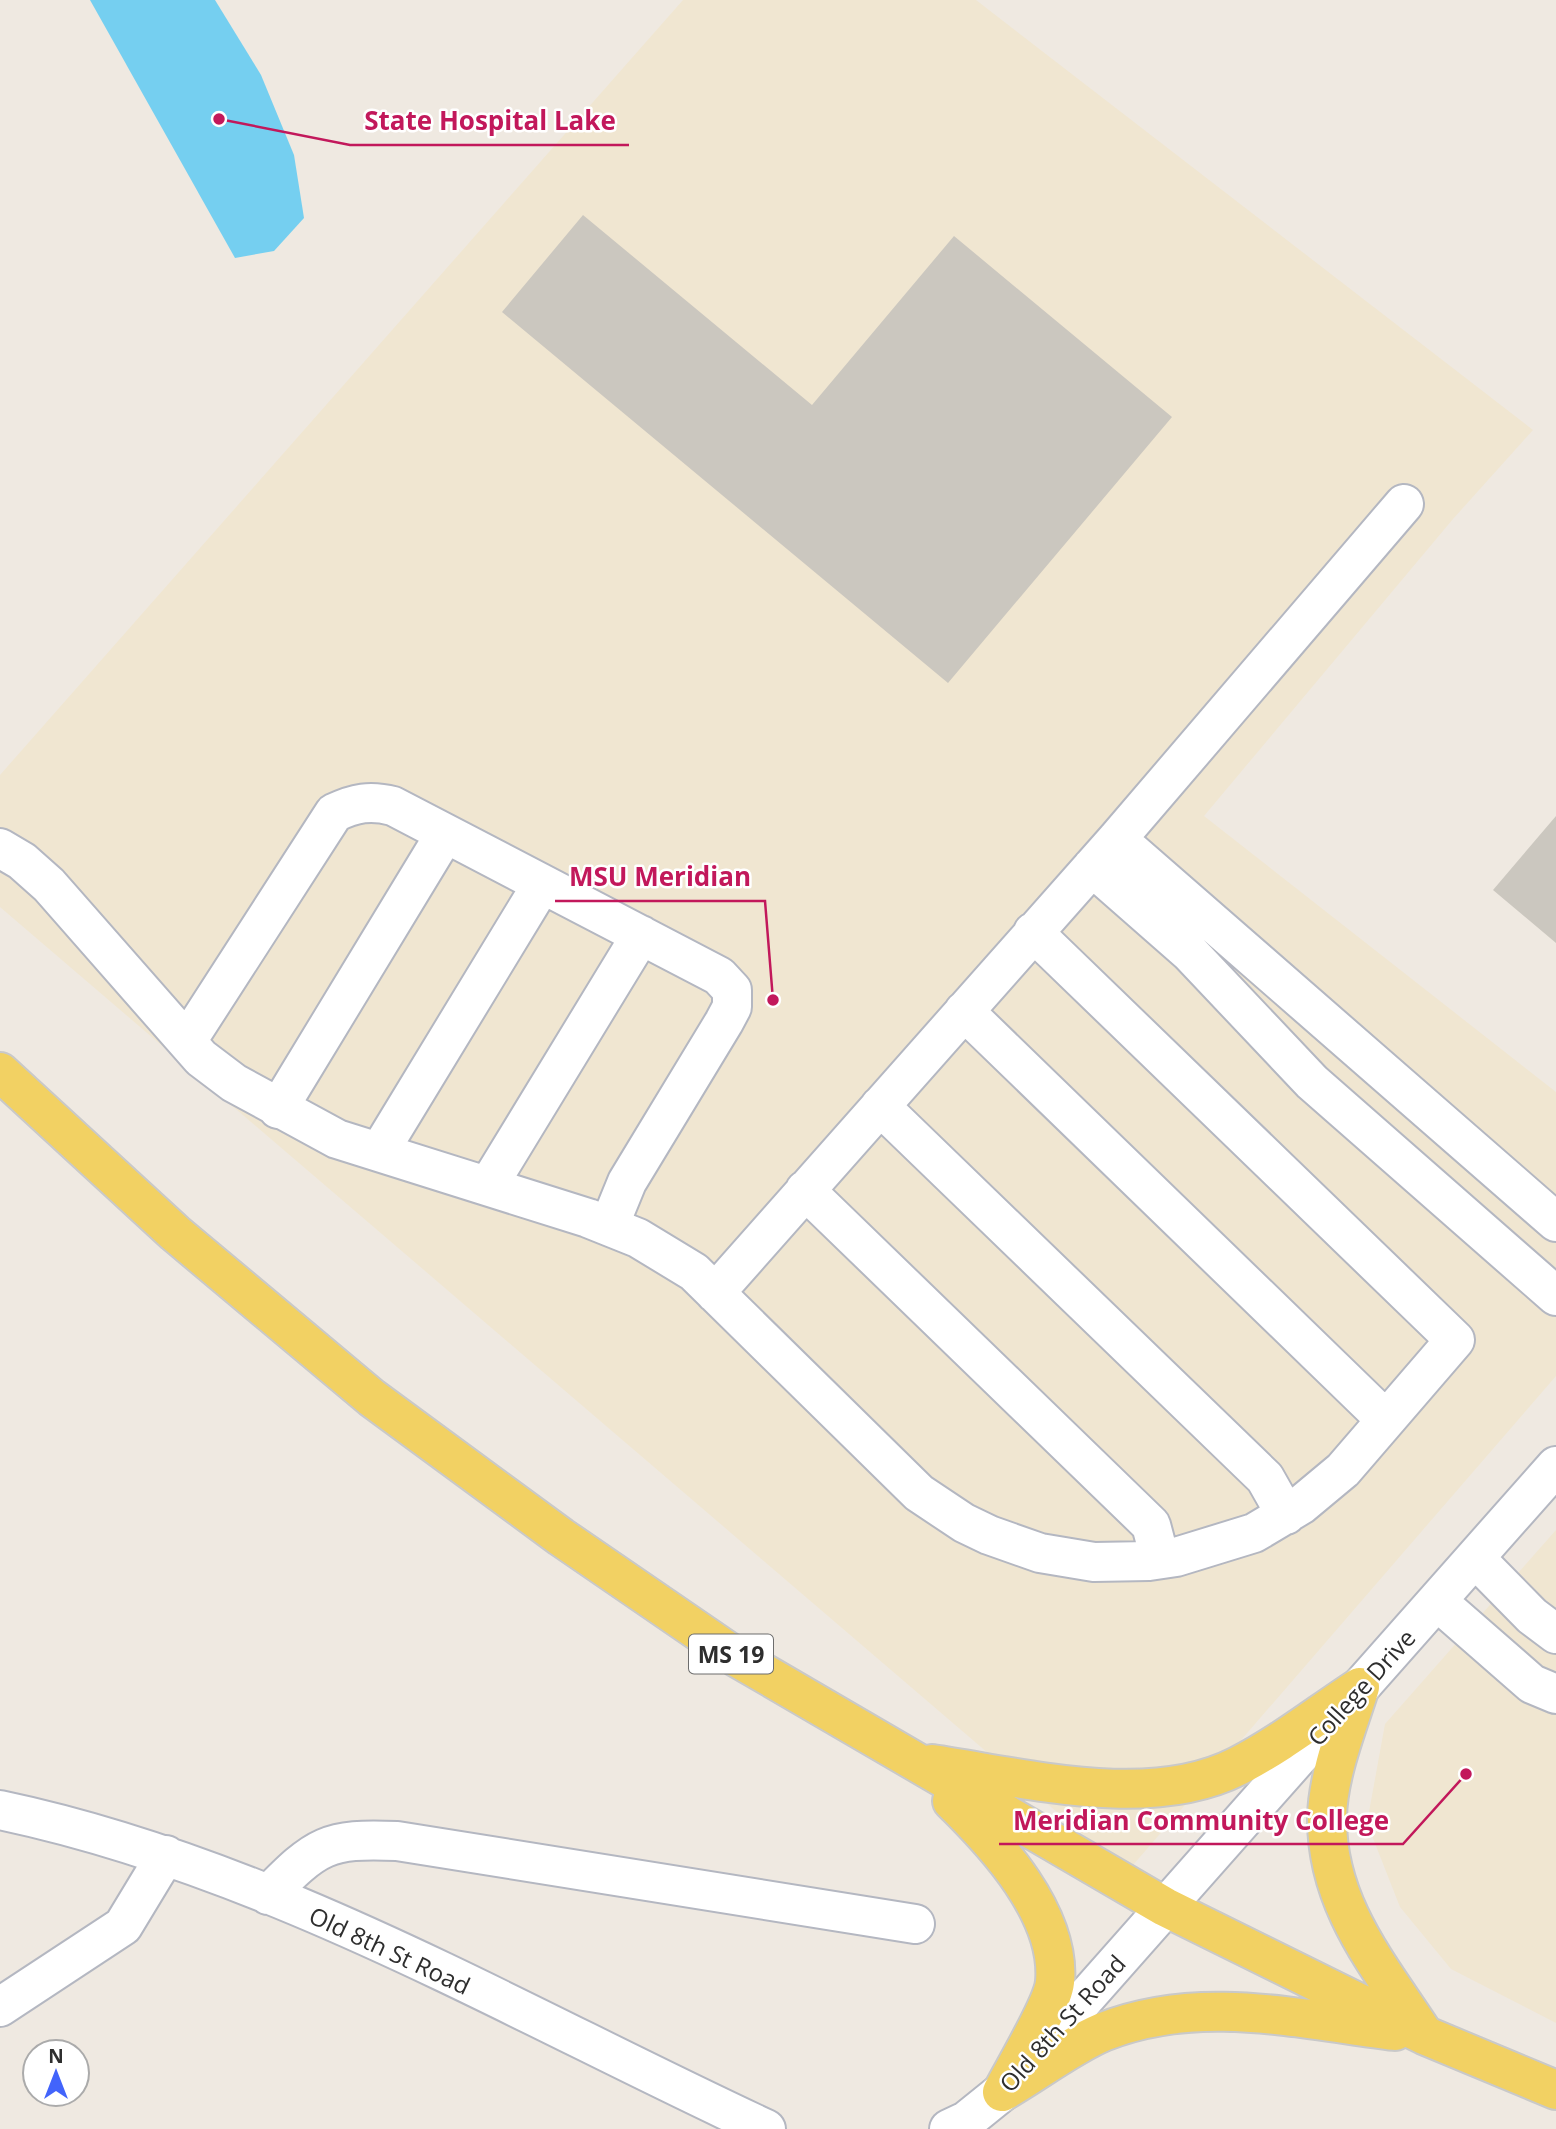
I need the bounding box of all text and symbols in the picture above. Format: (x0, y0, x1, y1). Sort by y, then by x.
callout: State Hospital Lake (350, 98, 629, 145)
text: State Hospital Lake (364, 102, 616, 138)
callout: MSU Meridian (555, 854, 765, 901)
text: MSU Meridian (569, 858, 751, 894)
street label: College Drive (1300, 1621, 1422, 1753)
road number: MS 19 (689, 1634, 773, 1674)
callout: Meridian Community College (999, 1797, 1403, 1844)
text: Meridian Community College (1013, 1802, 1389, 1838)
street label: Old 8th St Road (304, 1898, 476, 2002)
street label: Old 8th St Road (991, 1947, 1133, 2099)
north arrow (21, 2038, 91, 2108)
text: N (48, 2043, 64, 2069)

